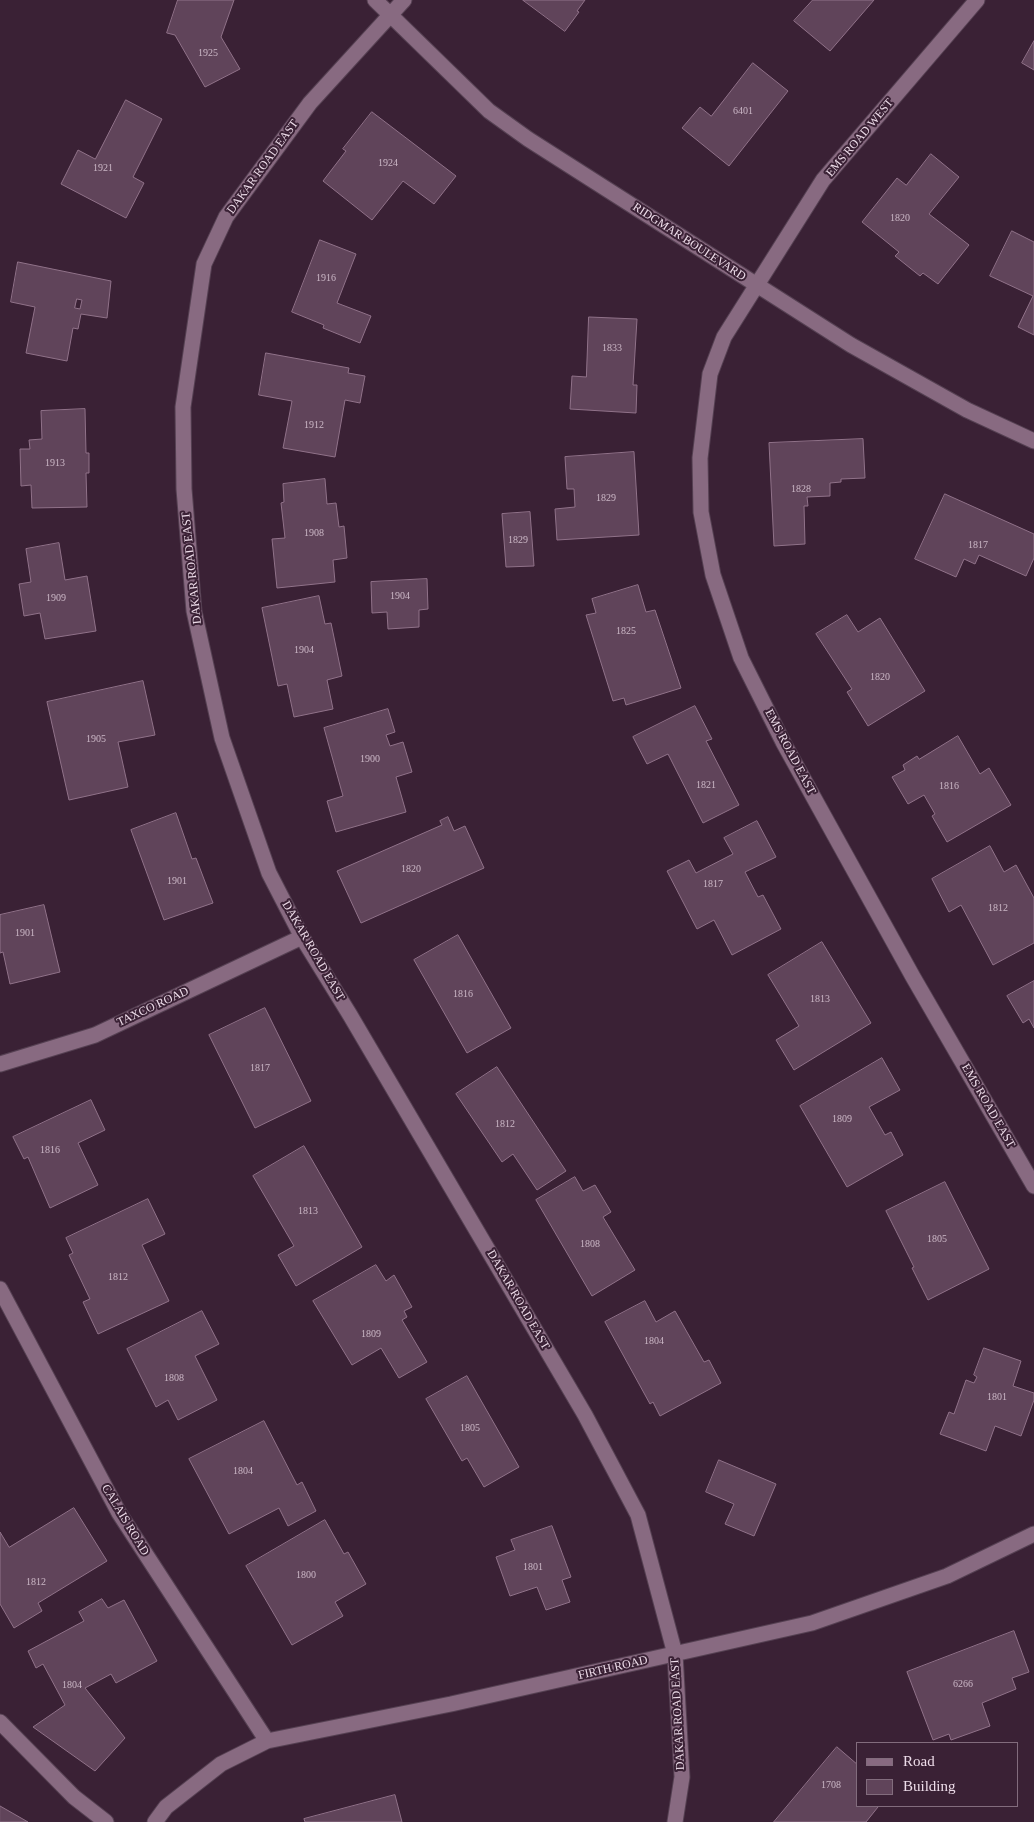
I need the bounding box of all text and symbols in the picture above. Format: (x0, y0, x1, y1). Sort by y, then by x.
house number: 1925 (198, 47, 218, 59)
street label: EMS ROAD WEST (823, 96, 897, 180)
house number: 6401 (733, 105, 753, 117)
street label: DAKAR ROAD EAST (224, 117, 302, 217)
house number: 1924 (378, 157, 398, 169)
house number: 1921 (93, 162, 113, 174)
street label: RIDGMAR BOULEVARD (630, 200, 748, 284)
house number: 1820 (890, 212, 910, 224)
house number: 1916 (316, 272, 336, 284)
house number: 1833 (602, 342, 622, 354)
house number: 1912 (304, 419, 324, 431)
house number: 1913 (45, 457, 65, 469)
house number: 1828 (791, 483, 811, 495)
house number: 1829 (596, 492, 616, 504)
street label: DAKAR ROAD EAST (179, 511, 205, 625)
house number: 1908 (304, 527, 324, 539)
house number: 1829 (508, 534, 528, 546)
house number: 1817 (968, 539, 988, 551)
house number: 1904 (390, 590, 410, 602)
house number: 1909 (46, 592, 66, 604)
house number: 1825 (616, 625, 636, 637)
house number: 1904 (294, 644, 314, 656)
house number: 1820 (870, 671, 890, 683)
street label: EMS ROAD EAST (761, 707, 819, 797)
house number: 1905 (86, 733, 106, 745)
house number: 1900 (360, 753, 380, 765)
house number: 1821 (696, 779, 716, 791)
house number: 1816 (939, 780, 959, 792)
house number: 1820 (401, 863, 421, 875)
house number: 1901 (167, 875, 187, 887)
house number: 1817 (703, 878, 723, 890)
street label: DAKAR ROAD EAST (279, 899, 347, 1003)
house number: 1812 (988, 902, 1008, 914)
house number: 1901 (15, 927, 35, 939)
street label: TAXCO ROAD (115, 984, 191, 1030)
house number: 1816 (453, 988, 473, 1000)
house number: 1813 (810, 993, 830, 1005)
street label: EMS ROAD EAST (958, 1061, 1018, 1151)
house number: 1817 (250, 1062, 270, 1074)
house number: 1809 (832, 1113, 852, 1125)
house number: 1812 (495, 1118, 515, 1130)
house number: 1816 (40, 1144, 60, 1156)
house number: 1813 (298, 1205, 318, 1217)
house number: 1805 (927, 1233, 947, 1245)
house number: 1808 (580, 1238, 600, 1250)
street label: DAKAR ROAD EAST (484, 1248, 552, 1352)
house number: 1812 (108, 1271, 128, 1283)
house number: 1809 (361, 1328, 381, 1340)
house number: 1804 (644, 1335, 664, 1347)
house number: 1808 (164, 1372, 184, 1384)
house number: 1801 (987, 1391, 1007, 1403)
house number: 1805 (460, 1422, 480, 1434)
house number: 1804 (233, 1465, 253, 1477)
street label: CALAIS ROAD (98, 1482, 152, 1558)
house number: 1801 (523, 1561, 543, 1573)
house number: 1800 (296, 1569, 316, 1581)
house number: 1812 (26, 1576, 46, 1588)
street label: FIRTH ROAD (577, 1653, 649, 1683)
street label: DAKAR ROAD EAST (668, 1657, 688, 1771)
house number: 6266 (953, 1678, 973, 1690)
house number: 1804 (62, 1679, 82, 1691)
legend (856, 1742, 1019, 1807)
text: Road (903, 1753, 935, 1769)
text: Building (903, 1778, 956, 1794)
house number: 1708 (821, 1779, 841, 1791)

